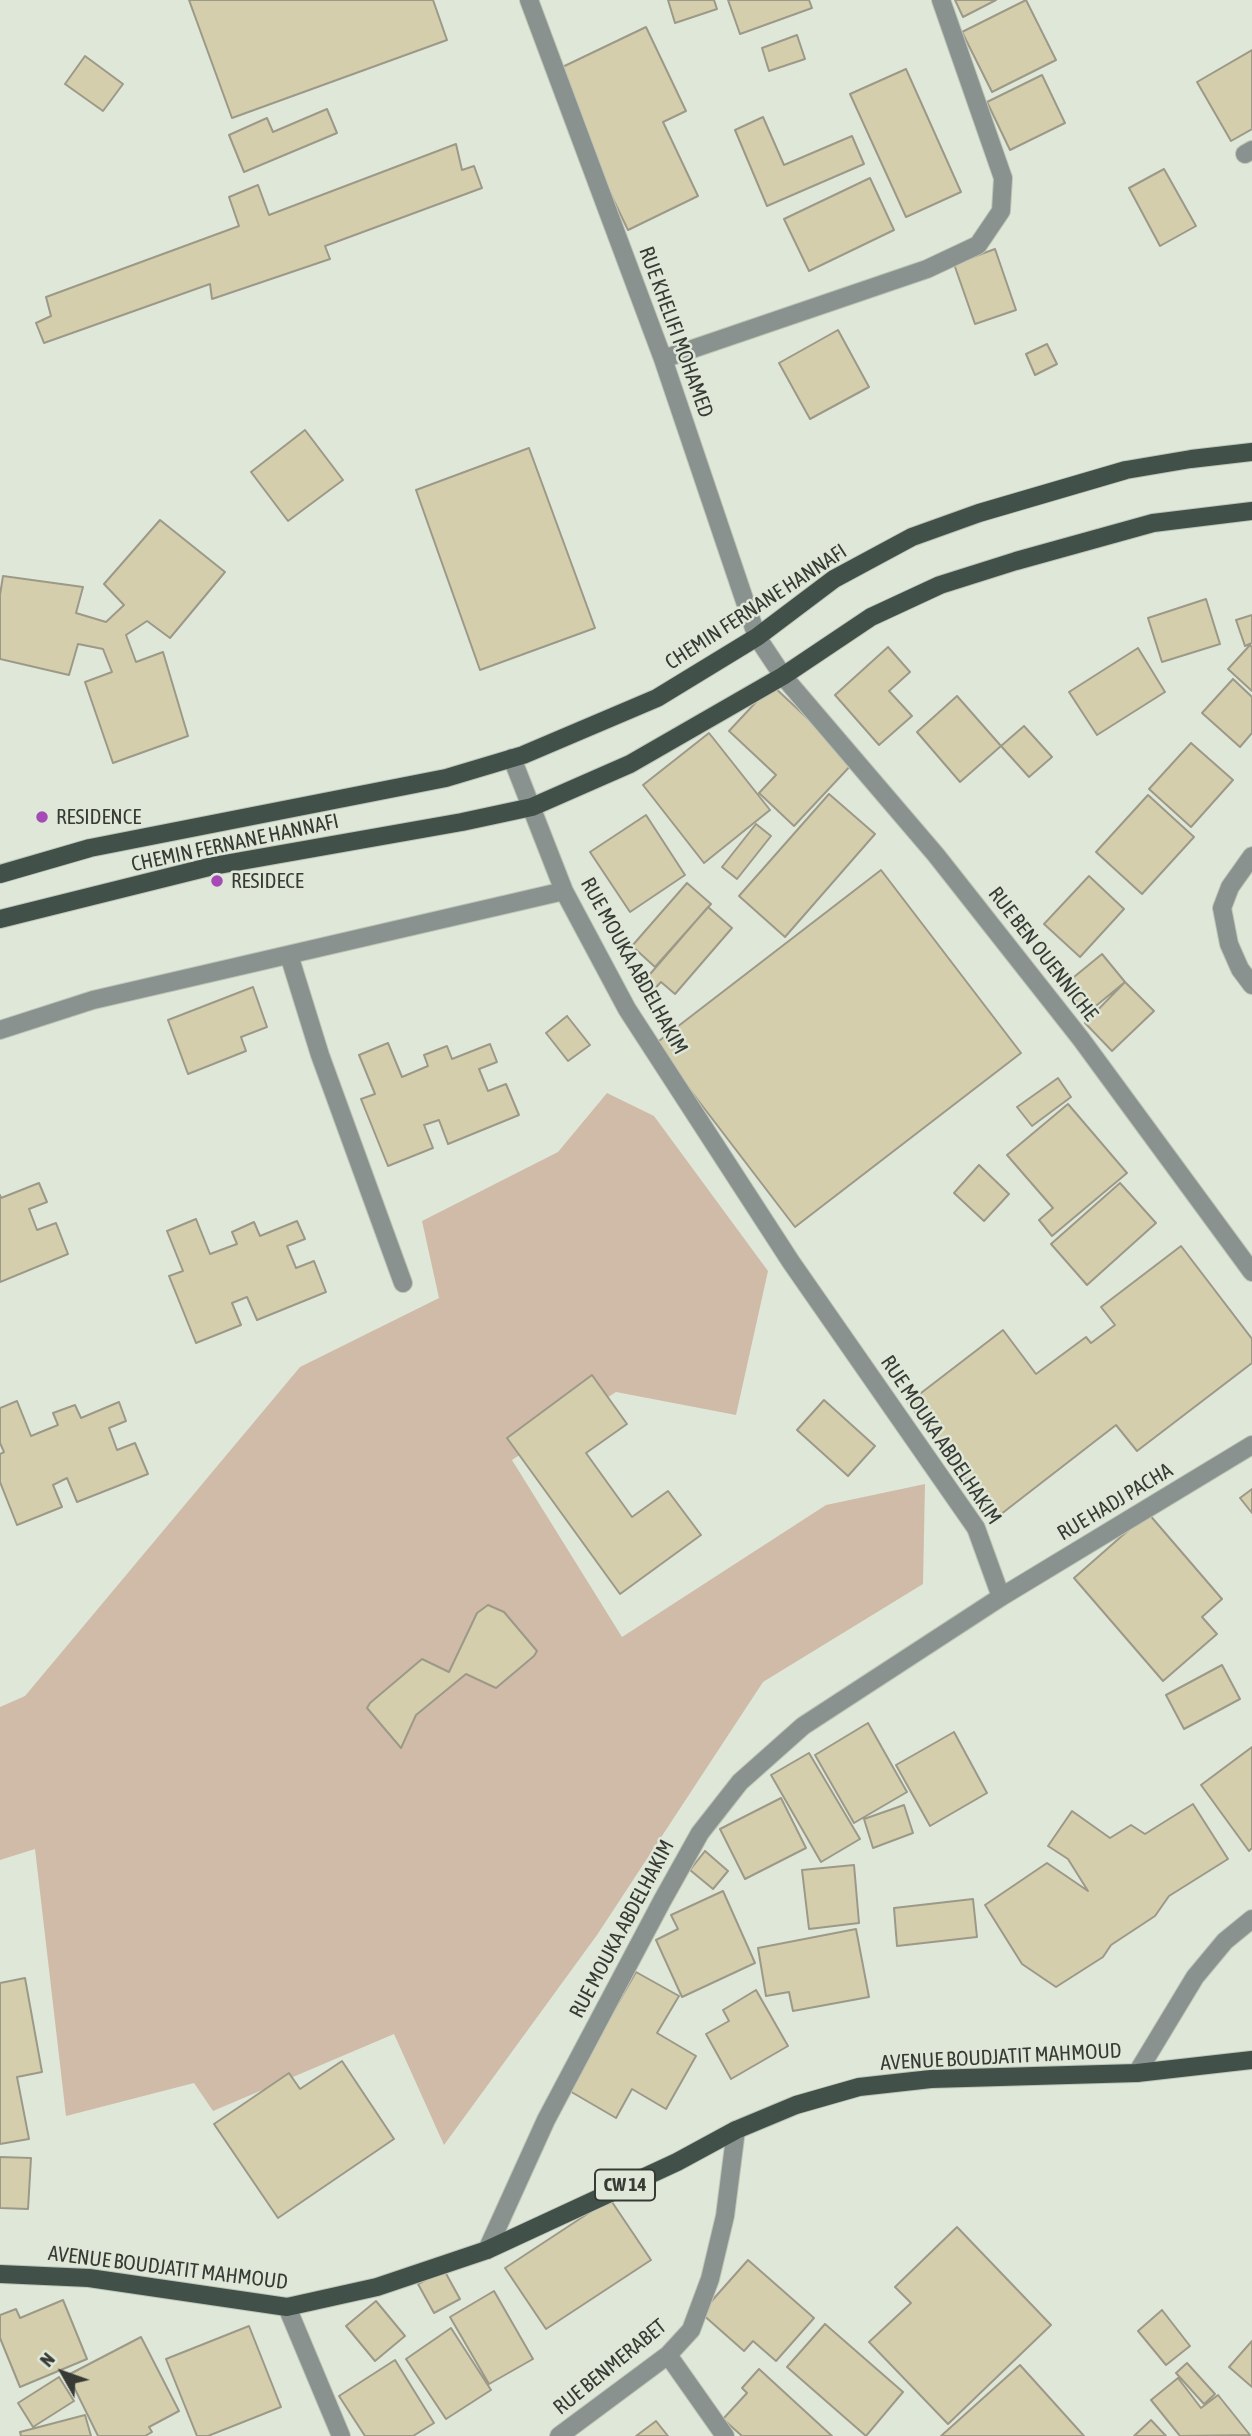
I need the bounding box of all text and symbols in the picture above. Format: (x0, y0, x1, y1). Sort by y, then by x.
street label: RUE KHELIFI MOHAMED (633, 243, 719, 421)
street label: CHEMIN FERNANE HANNAFI (660, 539, 852, 675)
place label: RESIDENCE (56, 804, 141, 830)
marker: RESIDENCE (34, 809, 50, 825)
street label: CHEMIN FERNANE HANNAFI (129, 809, 341, 877)
place label: RESIDECE (231, 868, 304, 894)
marker: RESIDECE (209, 873, 225, 889)
street label: RUE MOUKA ABDELHAKIM (575, 873, 693, 1059)
street label: RUE BEN OUENNICHE (983, 882, 1103, 1026)
street label: RUE MOUKA ABDELHAKIM (875, 1351, 1007, 1529)
street label: RUE HADJ PACHA (1053, 1458, 1177, 1546)
street label: RUE MOUKA ABDELHAKIM (564, 1836, 680, 2022)
street label: AVENUE BOUDJATIT MAHMOUD (880, 2038, 1122, 2076)
road number: CW 14 (595, 2170, 655, 2200)
street label: AVENUE BOUDJATIT MAHMOUD (47, 2241, 289, 2295)
street label: RUE BENMERABET (548, 2314, 672, 2420)
north arrow (28, 2338, 98, 2408)
text: N (35, 2348, 59, 2371)

